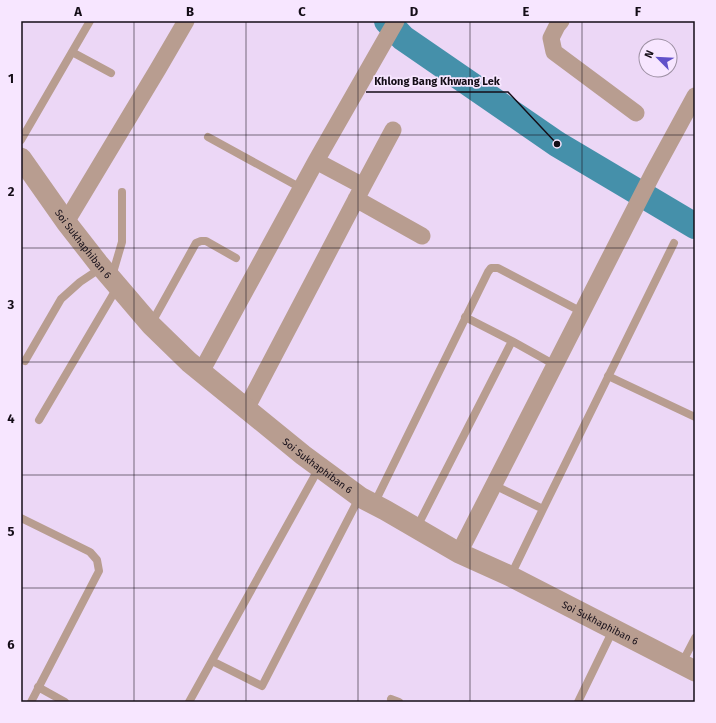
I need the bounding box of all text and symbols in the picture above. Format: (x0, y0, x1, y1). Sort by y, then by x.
text: A (73, 4, 82, 19)
text: B (186, 4, 194, 19)
text: C (298, 4, 306, 19)
text: D (410, 4, 419, 19)
text: E (523, 4, 530, 19)
text: F (635, 4, 642, 19)
north arrow (638, 38, 678, 78)
text: N (642, 48, 657, 60)
callout: Khlong Bang Khwang Lek (366, 69, 508, 92)
text: 1 (8, 71, 14, 86)
text: Khlong Bang Khwang Lek (374, 75, 501, 88)
text: 2 (8, 184, 15, 199)
street label: Soi Sukhaphiban 6 (52, 207, 113, 281)
text: 3 (7, 297, 15, 312)
text: 4 (7, 411, 15, 426)
street label: Soi Sukhaphiban 6 (280, 436, 354, 496)
text: 5 (8, 524, 15, 539)
street label: Soi Sukhaphiban 6 (560, 599, 640, 648)
text: 6 (7, 637, 15, 652)

